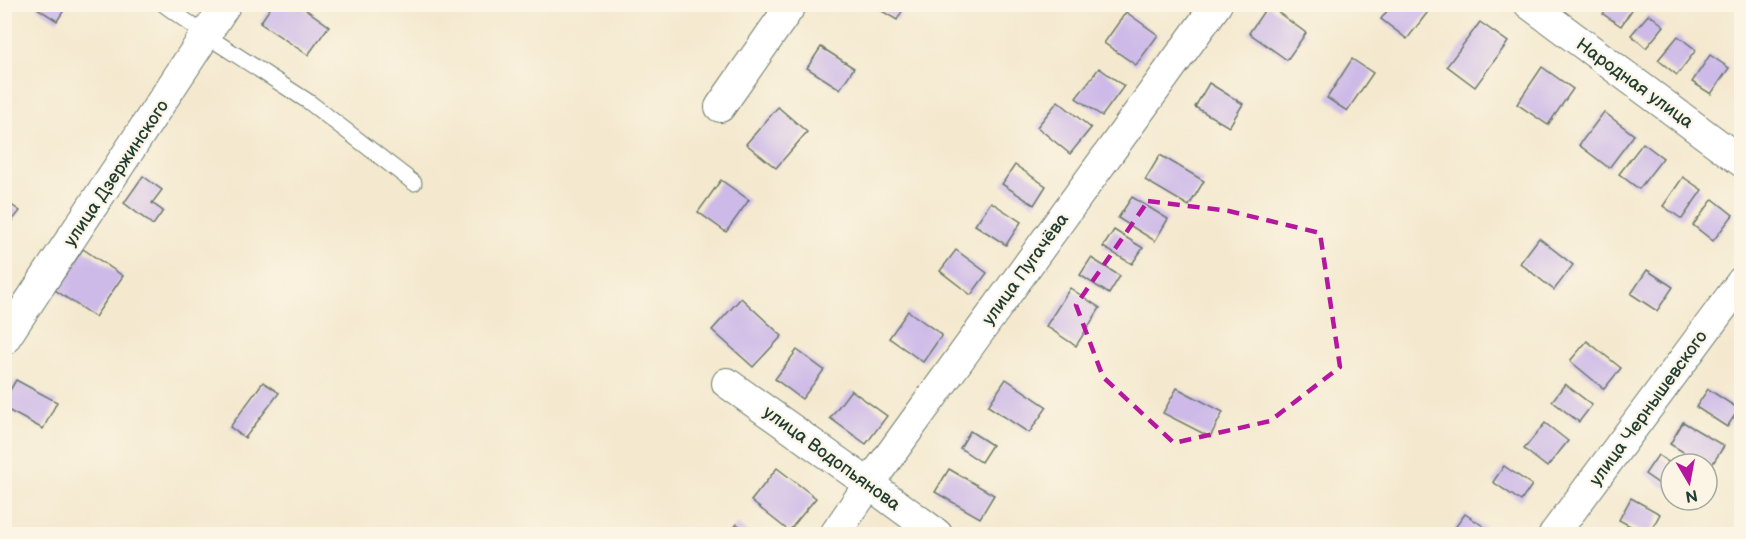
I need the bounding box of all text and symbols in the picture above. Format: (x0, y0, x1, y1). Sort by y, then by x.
street label: Народная улица (1572, 34, 1698, 133)
street label: улица Дзержинского (60, 96, 173, 251)
street label: улица Пугачёва (978, 209, 1073, 329)
street label: улица Чернышевского (1585, 327, 1712, 490)
street label: улица Водопьянова (759, 402, 905, 515)
north arrow (1659, 452, 1719, 512)
text: N (1684, 485, 1699, 506)

